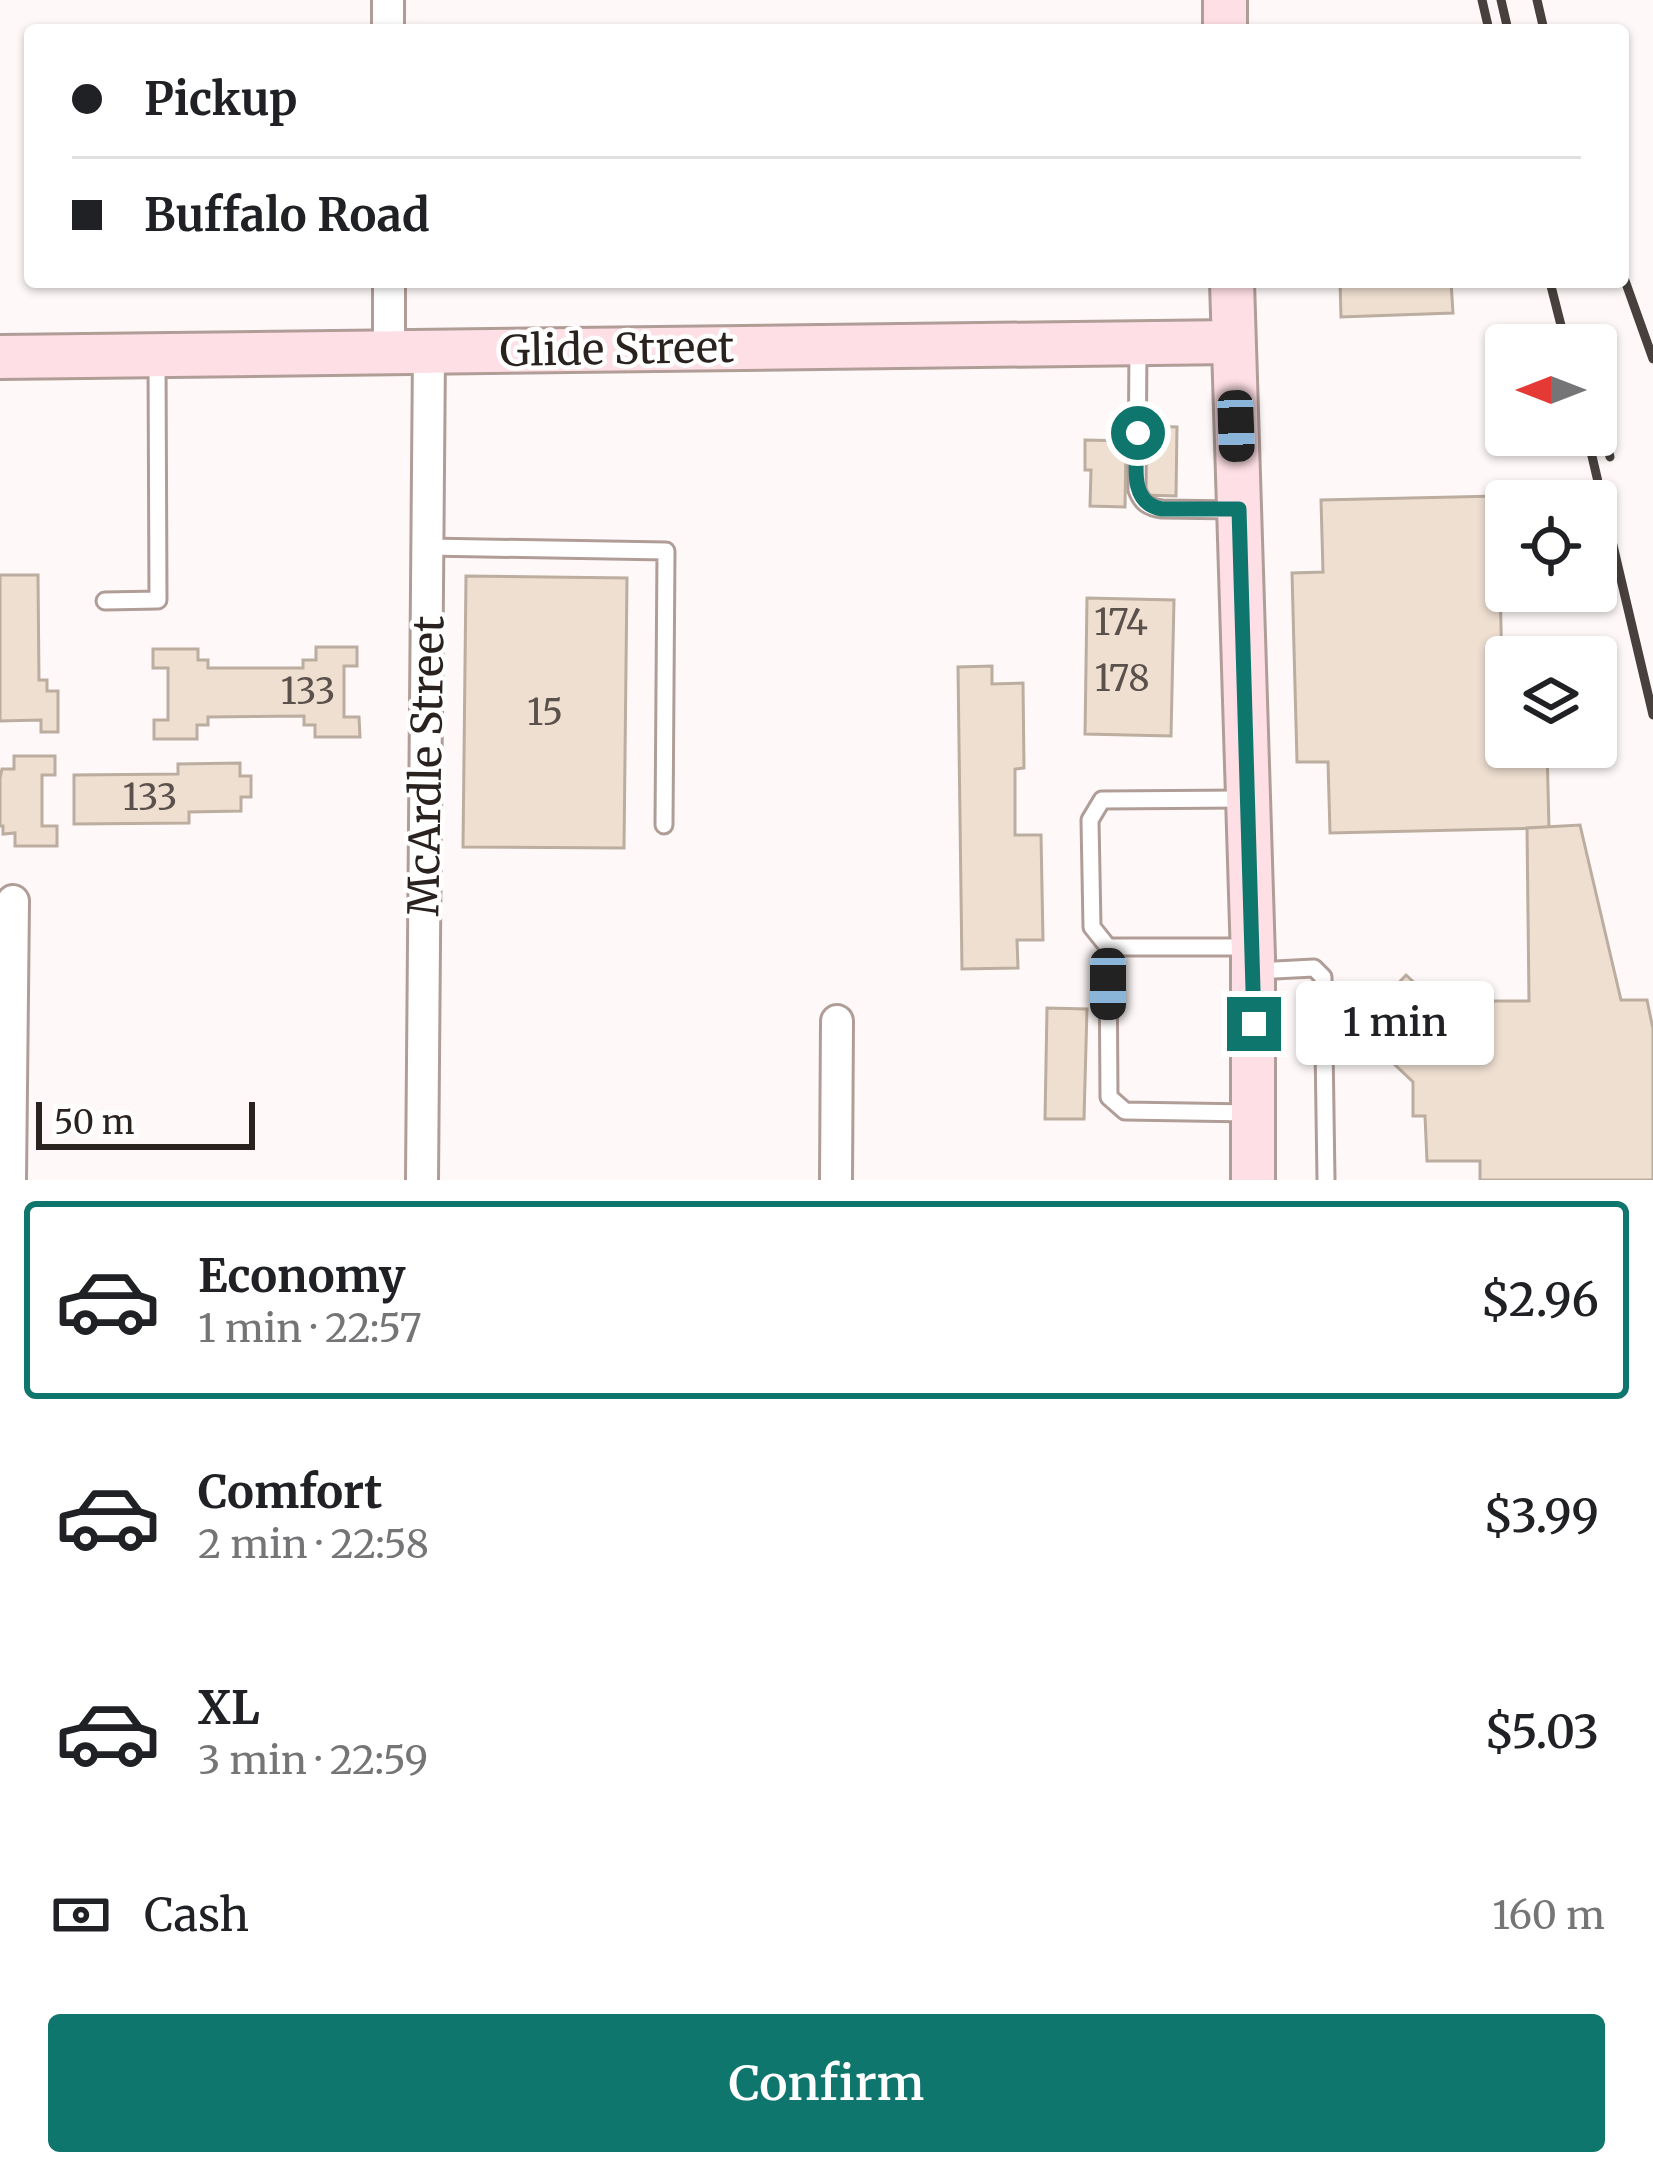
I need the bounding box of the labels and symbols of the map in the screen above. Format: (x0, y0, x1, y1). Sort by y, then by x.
street label: Glide Street (499, 321, 735, 377)
north arrow (1485, 324, 1617, 456)
car (1217, 389, 1255, 463)
route start (1111, 406, 1165, 460)
house number: 174 (1094, 600, 1148, 645)
street label: McArdle Street (397, 615, 455, 917)
house number: 178 (1094, 656, 1150, 701)
house number: 133 (281, 669, 335, 714)
house number: 15 (527, 690, 563, 735)
house number: 133 (123, 775, 177, 820)
car (1090, 948, 1126, 1020)
callout: 1 min (1296, 982, 1494, 1066)
route end (1227, 997, 1281, 1051)
scale bar (36, 1096, 255, 1149)

